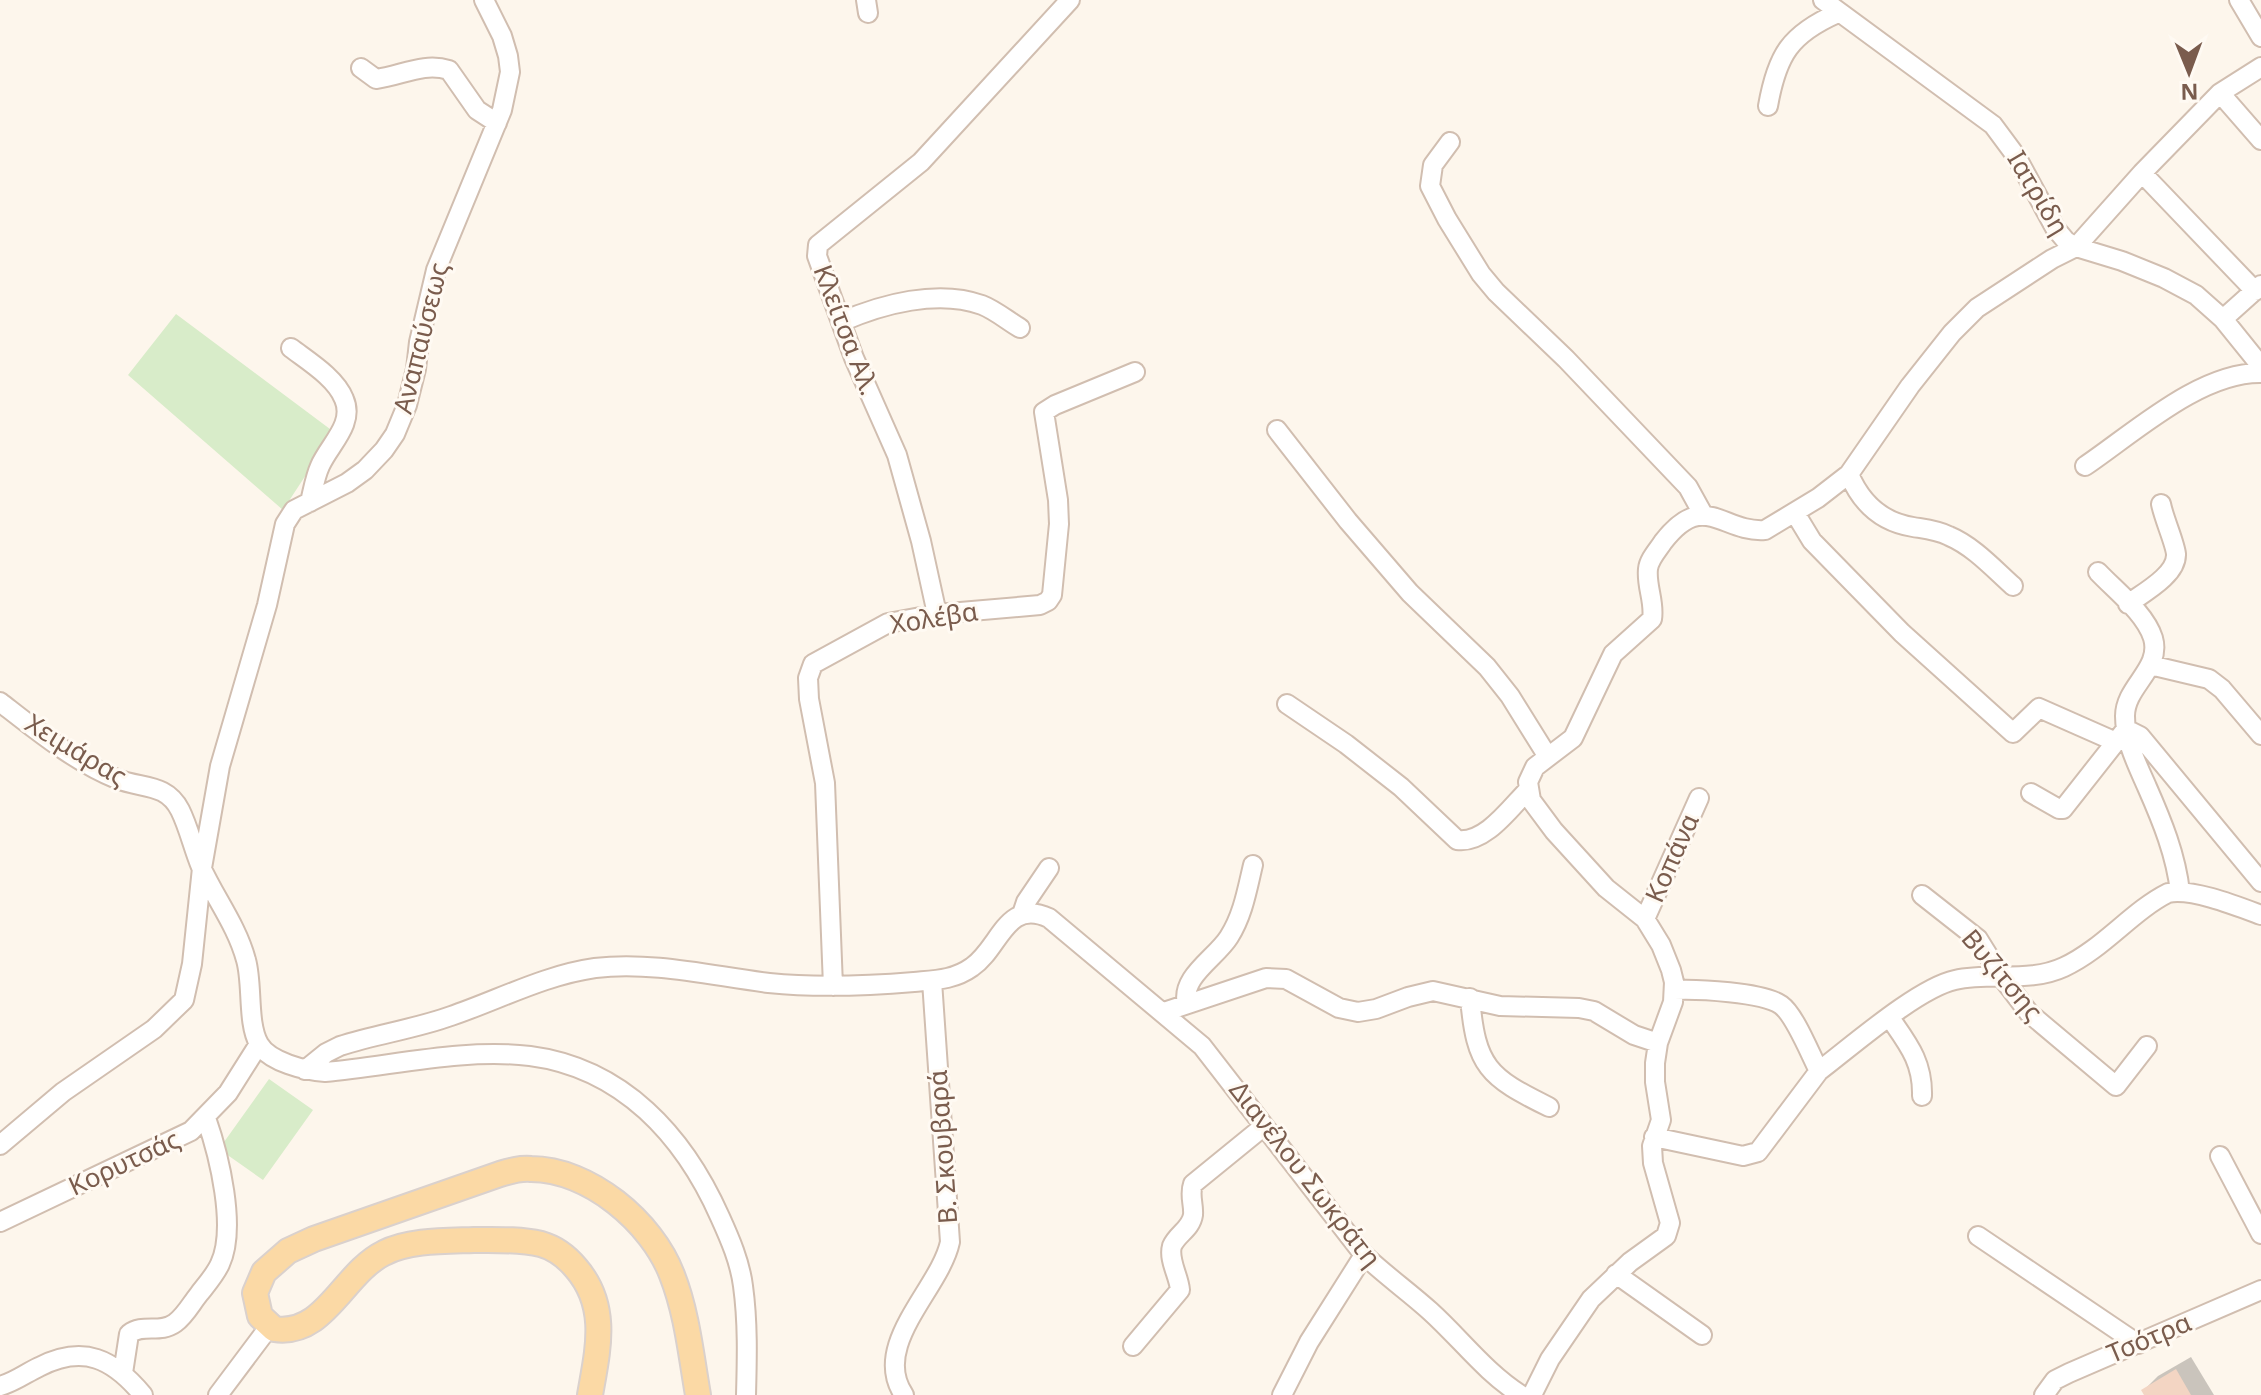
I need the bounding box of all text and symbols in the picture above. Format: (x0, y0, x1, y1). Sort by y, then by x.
north arrow (2149, 32, 2229, 112)
text: N (2180, 78, 2199, 108)
street label: Ιατρίδη (2000, 144, 2078, 241)
street label: Αναπαύσεως (384, 258, 456, 417)
street label: Κλείτσα Αλ. (806, 259, 888, 400)
street label: Χολέβα (887, 592, 980, 642)
street label: Χειμάρας (19, 705, 134, 794)
street label: Κοπάνα (1636, 807, 1707, 908)
street label: Βυζίτσης (1954, 921, 2052, 1028)
street label: Β. Σκουβαρά (919, 1069, 965, 1225)
street label: Διανέλου Σωκράτη (1222, 1073, 1390, 1274)
street label: Κορυτσάς (62, 1121, 185, 1204)
street label: Τσότρα (2101, 1303, 2196, 1371)

